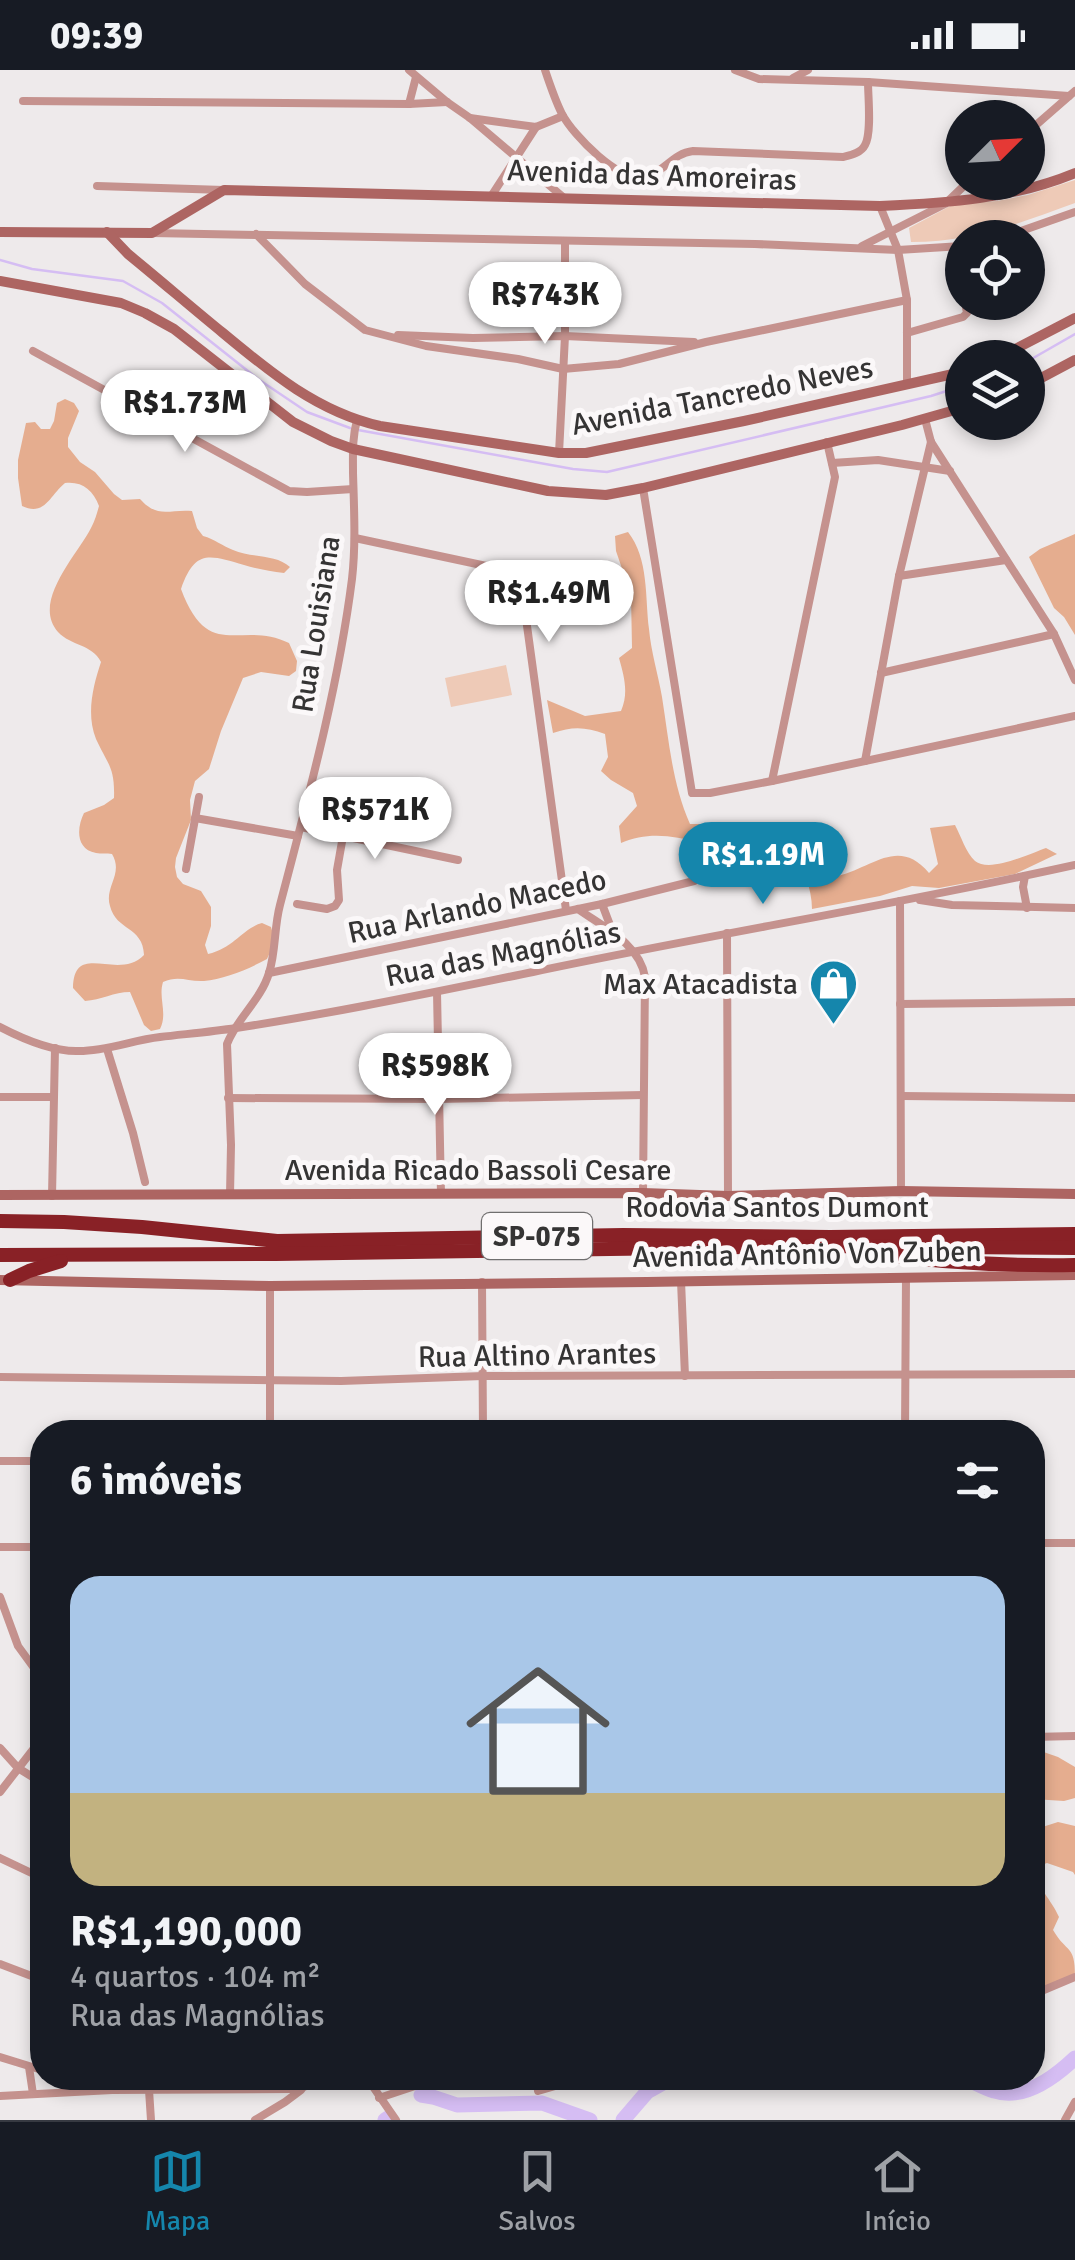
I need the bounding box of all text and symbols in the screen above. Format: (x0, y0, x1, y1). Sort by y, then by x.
text: 09:39 (50, 12, 143, 59)
north arrow (945, 100, 1045, 200)
map controls (945, 100, 1045, 440)
street label: Avenida das Amoreiras (507, 152, 797, 199)
button: locate (945, 220, 1045, 320)
pin: R$743K (464, 262, 626, 347)
text: R$743K (491, 275, 599, 314)
button: layers (945, 340, 1045, 440)
street label: Avenida Tancredo Neves (568, 349, 876, 444)
pin: R$1.73M (93, 370, 277, 455)
text: R$1.73M (123, 383, 247, 422)
street label: Rua Louisiana (284, 533, 349, 715)
pin: R$1.49M (457, 560, 641, 645)
text: R$1.49M (487, 573, 611, 612)
pin: R$571K (294, 777, 456, 862)
text: R$571K (321, 790, 429, 829)
pin: R$1.19M (671, 822, 855, 907)
text: R$1.19M (701, 835, 825, 874)
street label: Rua Arlando Macedo (344, 861, 610, 952)
street label: Rua das Magnólias (382, 914, 624, 995)
shop icon: Max Atacadista (807, 958, 859, 1026)
place label: Max Atacadista (603, 966, 798, 1003)
pin: R$598K (354, 1033, 516, 1118)
text: R$598K (381, 1046, 489, 1085)
street label: Avenida Ricado Bassoli Cesare (284, 1152, 672, 1189)
street label: Rodovia Santos Dumont (625, 1189, 929, 1226)
road number: SP-075 (482, 1213, 592, 1259)
street label: Avenida Antônio Von Zuben (632, 1233, 982, 1276)
street label: Rua Altino Arantes (417, 1335, 657, 1376)
icon: filters (950, 1453, 1005, 1508)
text: 6 imóveis (70, 1455, 242, 1506)
icon: home (448, 1641, 628, 1821)
text: R$1,190,000 (70, 1906, 302, 1957)
text: 4 quartos · 104 m² (70, 1957, 321, 1996)
text: Rua das Magnólias (70, 1996, 325, 2035)
tab: Mapa (144, 2144, 210, 2238)
tab: Salvos (499, 2144, 575, 2238)
tab: Início (864, 2144, 931, 2238)

